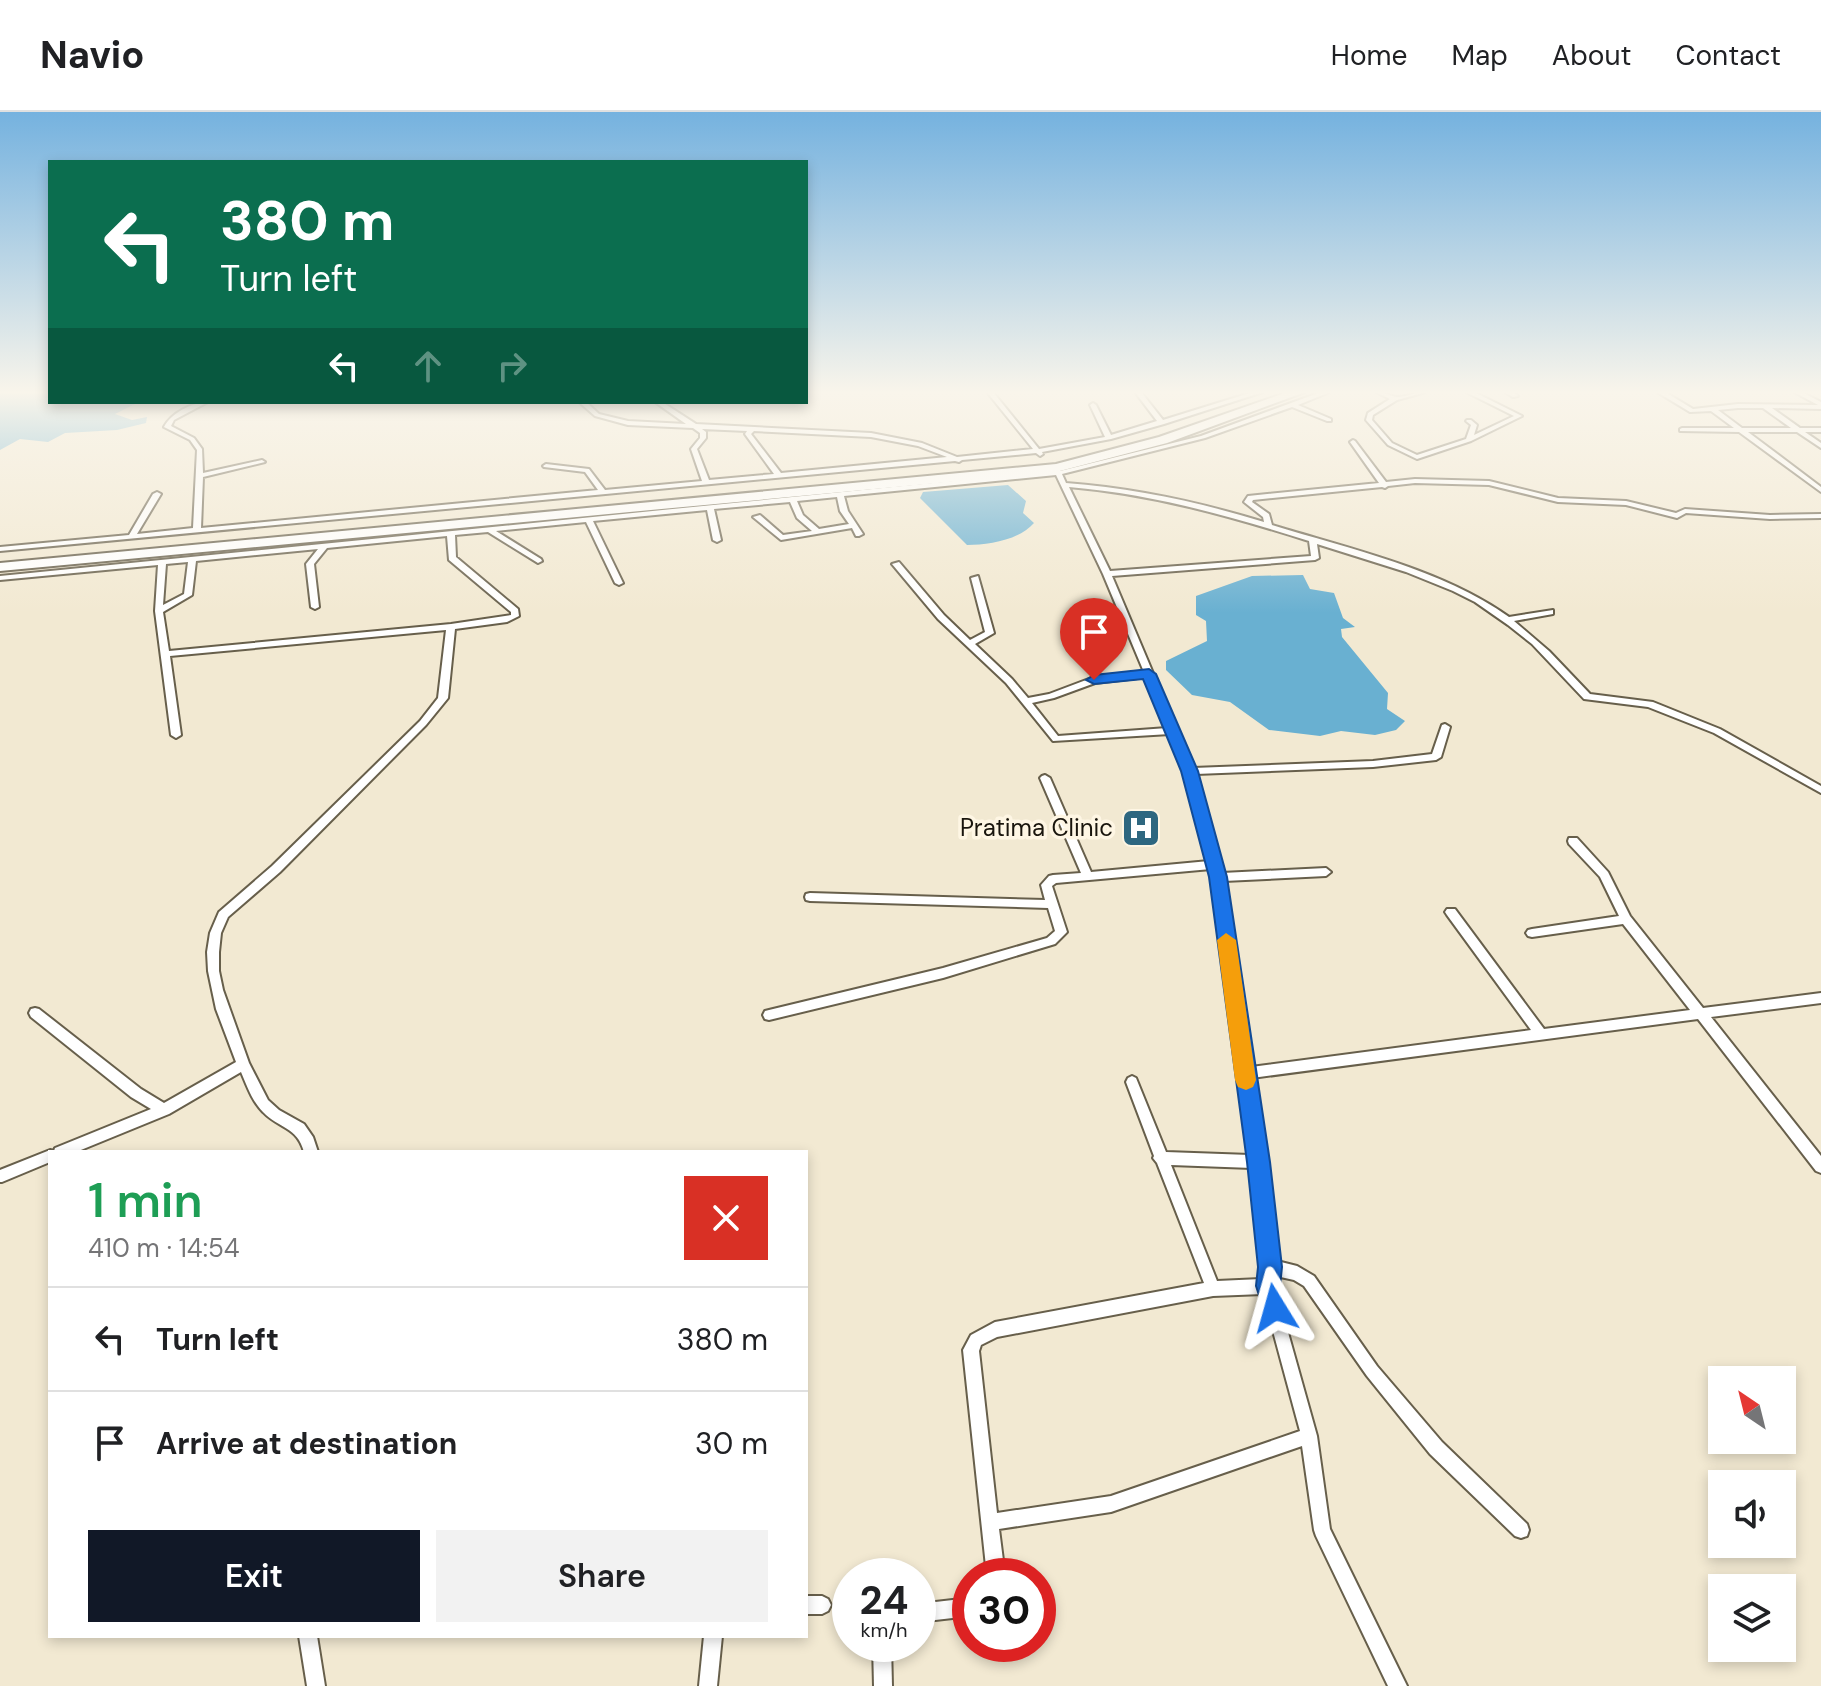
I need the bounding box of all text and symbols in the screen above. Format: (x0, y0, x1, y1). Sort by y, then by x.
text: Navio (40, 30, 144, 80)
text: Home (1331, 37, 1407, 74)
text: Map (1451, 37, 1508, 74)
text: About (1552, 37, 1631, 74)
text: Contact (1675, 37, 1781, 74)
text: 380 m (220, 184, 395, 257)
icon: left (88, 192, 192, 296)
text: Turn left (220, 255, 357, 302)
icon: left (322, 344, 366, 388)
icon: ahead (406, 344, 450, 388)
icon: right (490, 344, 534, 388)
pin (1060, 598, 1128, 680)
icon: arrive (1072, 610, 1116, 654)
hospital icon: Pratima Clinic (1120, 807, 1162, 849)
place label: Pratima Clinic (960, 812, 1113, 843)
text: 1 min (88, 1169, 203, 1232)
button: close (684, 1176, 768, 1260)
text: 410 m · 14:54 (88, 1231, 240, 1265)
position arrow (1233, 1266, 1317, 1350)
icon: left (88, 1317, 132, 1361)
text: Turn left (156, 1320, 279, 1359)
text: 380 m (677, 1320, 768, 1359)
north arrow (1708, 1366, 1796, 1454)
map controls (1708, 1366, 1796, 1662)
icon: arrive (88, 1421, 132, 1465)
text: Arrive at destination (156, 1424, 457, 1463)
text: 30 m (695, 1424, 768, 1463)
button: sound (1708, 1470, 1796, 1558)
button: Exit (88, 1530, 420, 1622)
button: Share (436, 1530, 768, 1622)
speed limit sign: 30 (952, 1558, 1056, 1662)
text: 24 (860, 1574, 908, 1626)
button: layers (1708, 1574, 1796, 1662)
text: km/h (860, 1617, 908, 1643)

